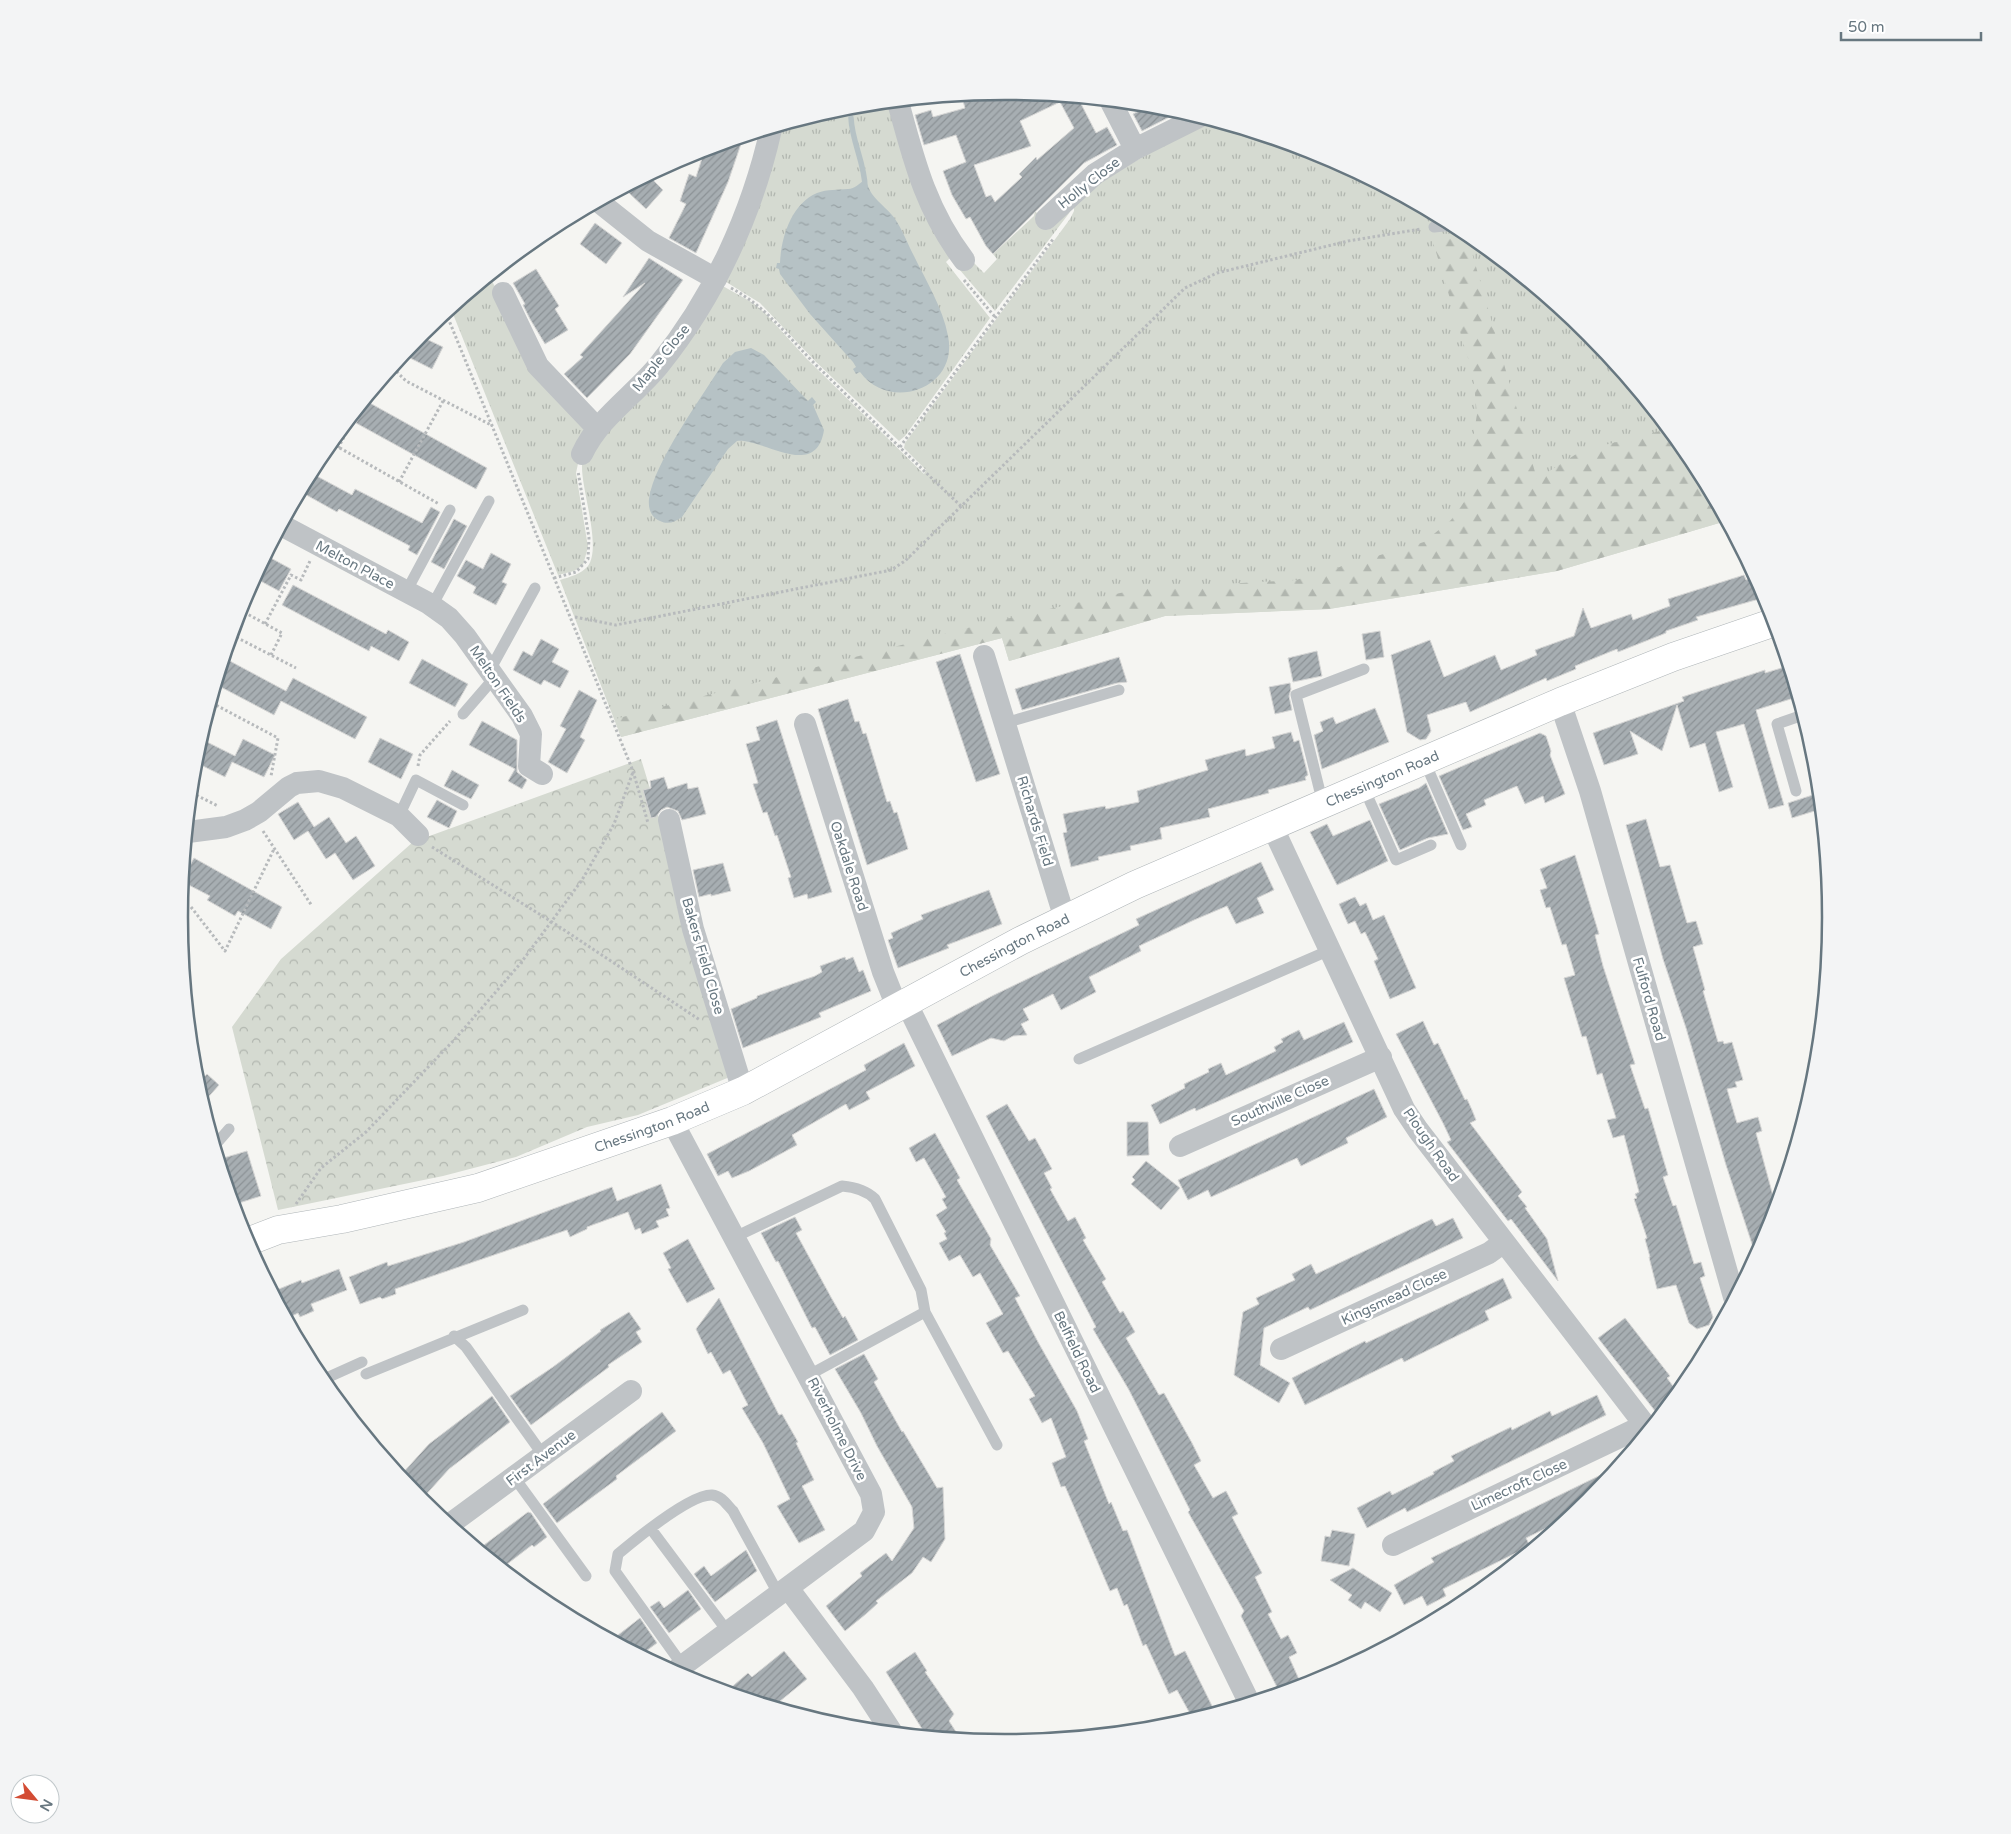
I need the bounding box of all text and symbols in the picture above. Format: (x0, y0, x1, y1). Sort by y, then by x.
scale bar (1841, 10, 1981, 42)
text: 50 m (1848, 18, 1885, 36)
street label: Holly Close (1055, 154, 1123, 212)
street label: Maple Close (629, 321, 693, 395)
street label: Melton Place (313, 537, 397, 593)
street label: Melton Fields (466, 642, 530, 726)
street label: Chessington Road (1323, 747, 1441, 810)
street label: Richards Field (1013, 774, 1057, 868)
street label: Oakdale Road (826, 819, 872, 913)
street label: Bakers Field Close (678, 896, 728, 1016)
street label: Chessington Road (956, 910, 1072, 981)
street label: Fulford Road (1629, 955, 1669, 1043)
street label: Southville Close (1228, 1072, 1332, 1130)
street label: Chessington Road (592, 1098, 712, 1156)
street label: Plough Road (1399, 1105, 1463, 1185)
street label: Kingsmead Close (1339, 1265, 1450, 1329)
street label: Belfield Road (1050, 1308, 1104, 1396)
street label: Riverholme Drive (804, 1375, 870, 1483)
street label: First Avenue (503, 1426, 579, 1490)
street label: Limecroft Close (1468, 1455, 1570, 1515)
north arrow (10, 1774, 60, 1824)
text: N (36, 1796, 56, 1814)

